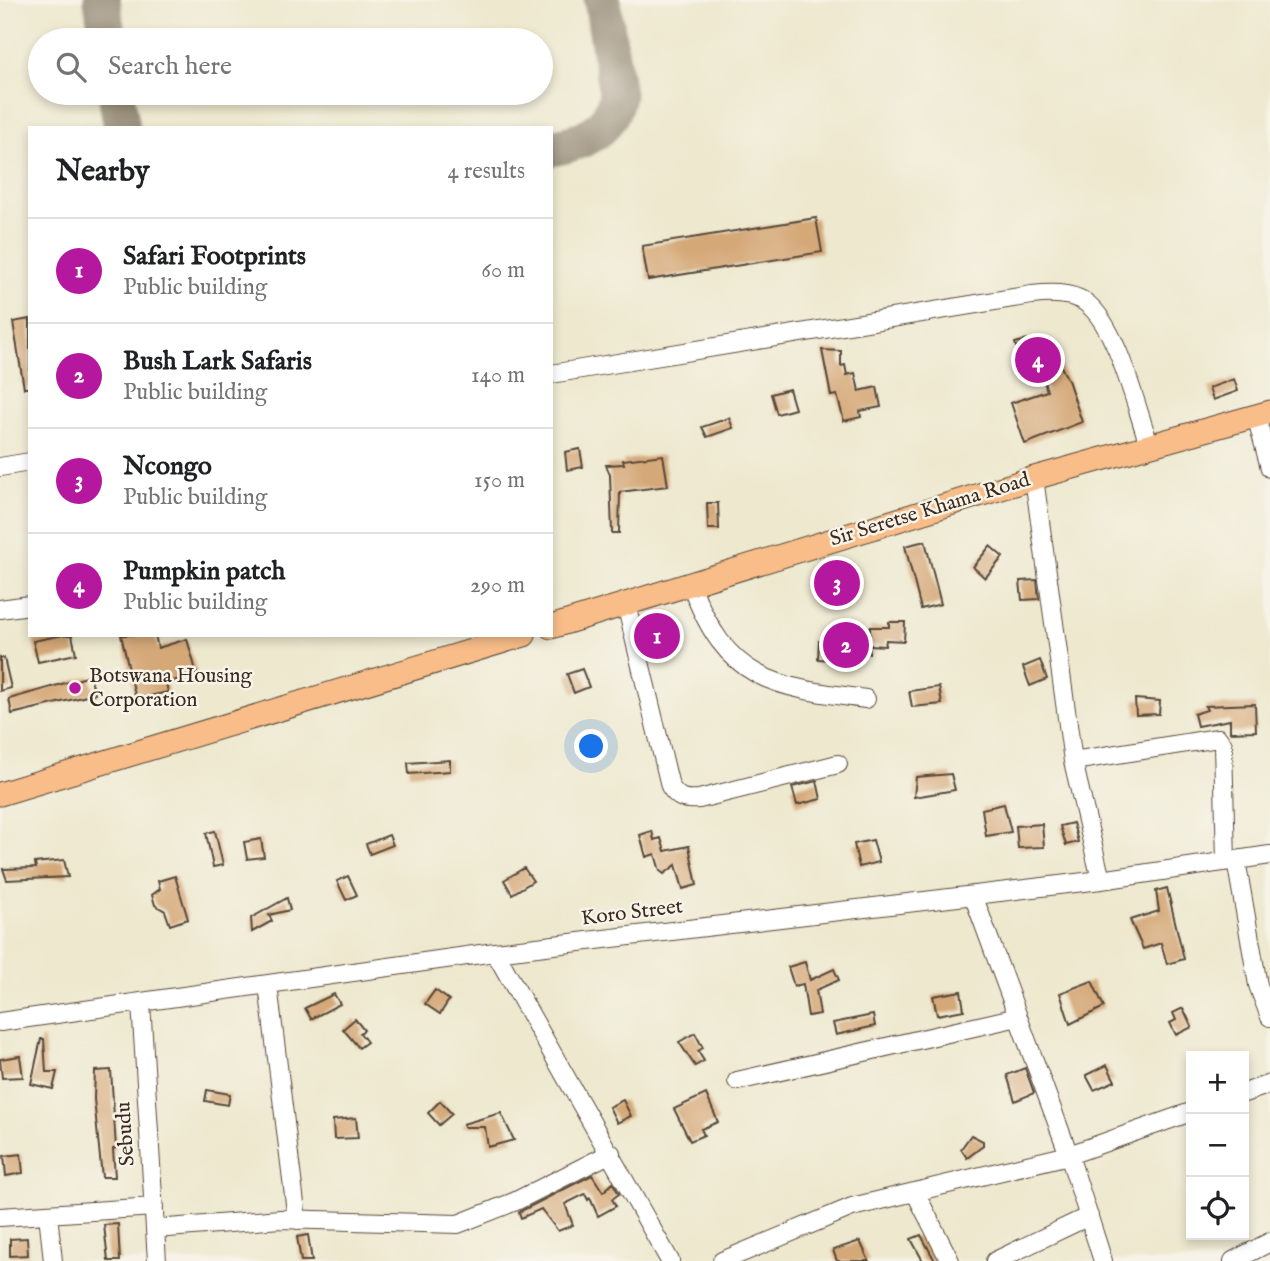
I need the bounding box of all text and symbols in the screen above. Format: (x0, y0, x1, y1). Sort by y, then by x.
search box (28, 28, 553, 105)
icon: search (52, 48, 90, 86)
text: Search here (108, 50, 232, 83)
text: Nearby (56, 153, 149, 191)
text: 4 results (447, 157, 525, 186)
text: Safari Footprints (123, 240, 306, 273)
text: 1 (75, 256, 83, 285)
text: 60 m (481, 256, 525, 285)
text: Public building (123, 273, 267, 302)
pin: 4 (1015, 334, 1061, 386)
text: Bush Lark Safaris (123, 345, 312, 378)
text: 2 (74, 361, 84, 390)
text: 140 m (471, 361, 525, 390)
text: Public building (123, 378, 267, 407)
text: Ncongo (123, 450, 212, 483)
text: 3 (75, 466, 83, 495)
text: 150 m (474, 466, 525, 495)
street label: Sir Seretse Khama Road (827, 466, 1034, 553)
text: Public building (123, 483, 267, 512)
text: Pumpkin patch (123, 555, 285, 588)
pin: 3 (814, 557, 860, 609)
text: 4 (73, 571, 85, 600)
text: 290 m (470, 571, 525, 600)
text: Public building (123, 588, 267, 617)
pin: 1 (634, 610, 680, 662)
pin: 2 (823, 619, 869, 671)
place label: Botswana Housing Corporation (89, 663, 253, 714)
marker: Botswana Housing Corporation (67, 680, 83, 696)
your location (574, 729, 608, 763)
street label: Koro Street (580, 893, 684, 933)
map controls (1186, 1051, 1249, 1240)
button: + (1186, 1051, 1249, 1114)
street label: Sebudu (110, 1101, 142, 1167)
button: − (1186, 1114, 1249, 1177)
button: locate (1186, 1177, 1249, 1240)

